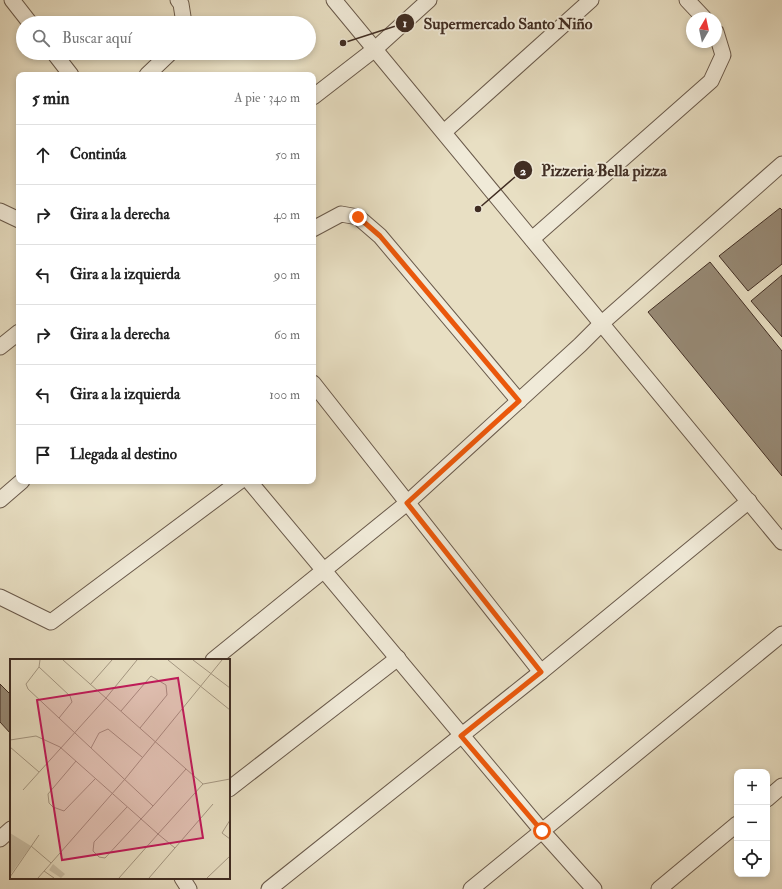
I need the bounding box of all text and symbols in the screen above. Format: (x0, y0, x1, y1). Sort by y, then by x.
callout: Supermercado Santo Niño (395, 9, 600, 37)
north arrow (686, 12, 722, 48)
text: Supermercado Santo Niño (424, 14, 593, 35)
search box (16, 16, 316, 60)
text: 1 (403, 16, 407, 31)
icon: search (30, 27, 52, 49)
text: Buscar aquí (62, 29, 131, 48)
text: 5 min (32, 88, 70, 109)
text: A pie · 340 m (234, 90, 300, 106)
icon: ahead (32, 144, 54, 166)
text: Continúa (70, 145, 126, 164)
text: 50 m (275, 147, 300, 163)
callout: Pizzeria Bella pizza (513, 156, 674, 184)
text: Pizzeria Bella pizza (541, 161, 667, 182)
text: 2 (520, 164, 526, 179)
icon: right (32, 204, 54, 226)
text: Gira a la derecha (70, 205, 170, 224)
text: 40 m (274, 207, 300, 223)
route end (349, 208, 367, 226)
icon: left (32, 264, 54, 286)
text: Gira a la izquierda (70, 265, 180, 284)
text: 90 m (274, 267, 300, 283)
icon: right (32, 324, 54, 346)
text: Gira a la derecha (70, 325, 170, 344)
text: 60 m (274, 327, 300, 343)
icon: left (32, 384, 54, 406)
text: Gira a la izquierda (70, 385, 180, 404)
text: 100 m (269, 387, 300, 403)
icon: arrive (32, 444, 54, 466)
text: Llegada al destino (70, 445, 177, 464)
inset map (10, 659, 230, 879)
map controls (734, 769, 770, 877)
button: + (734, 769, 770, 805)
button: − (734, 805, 770, 841)
route start (533, 822, 551, 840)
button: locate (734, 841, 770, 877)

